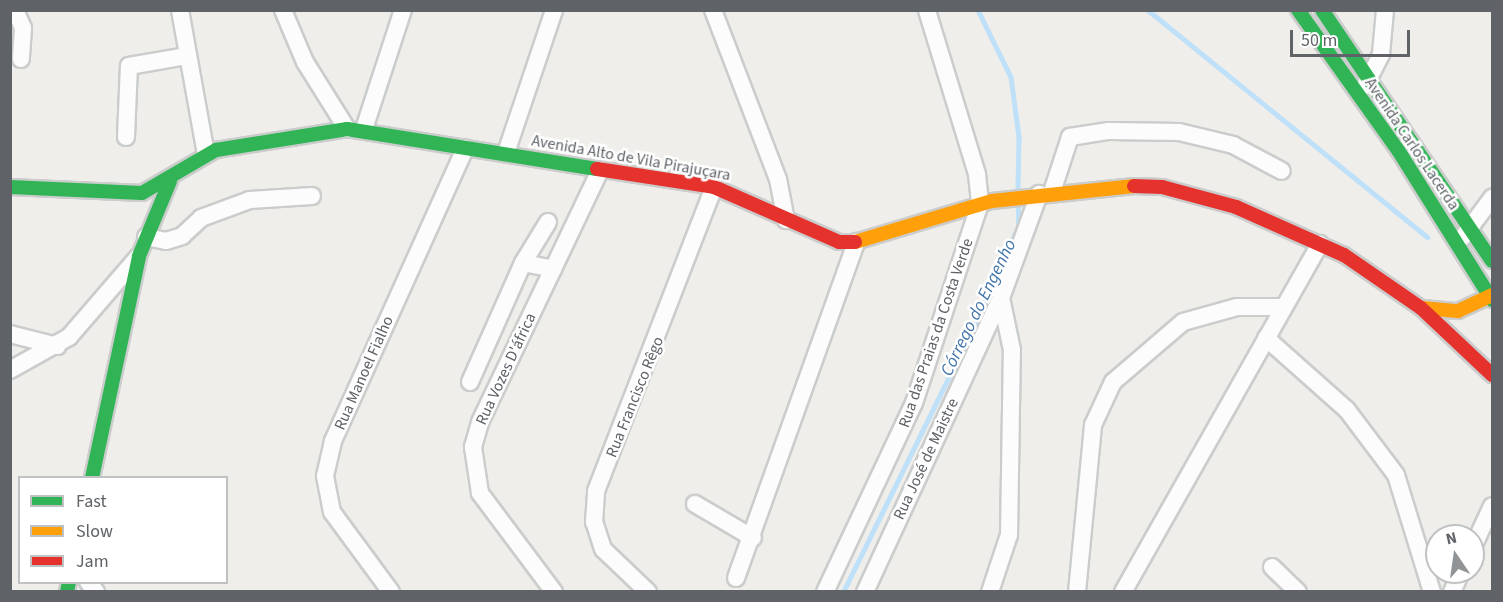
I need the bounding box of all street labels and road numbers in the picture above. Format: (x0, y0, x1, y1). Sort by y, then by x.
street label: Avenida Carlos Lacerda (1361, 74, 1463, 214)
street label: Avenida Alto de Vila Pirajuçara (530, 131, 732, 185)
street label: Rua das Praias da Costa Verde (895, 236, 977, 430)
street label: Rua Vozes D'áfrica (472, 310, 540, 428)
street label: Rua Manoel Fialho (330, 313, 398, 433)
street label: Rua Francisco Rêgo (602, 334, 668, 460)
street label: Rua José de Maistre (889, 395, 963, 523)

